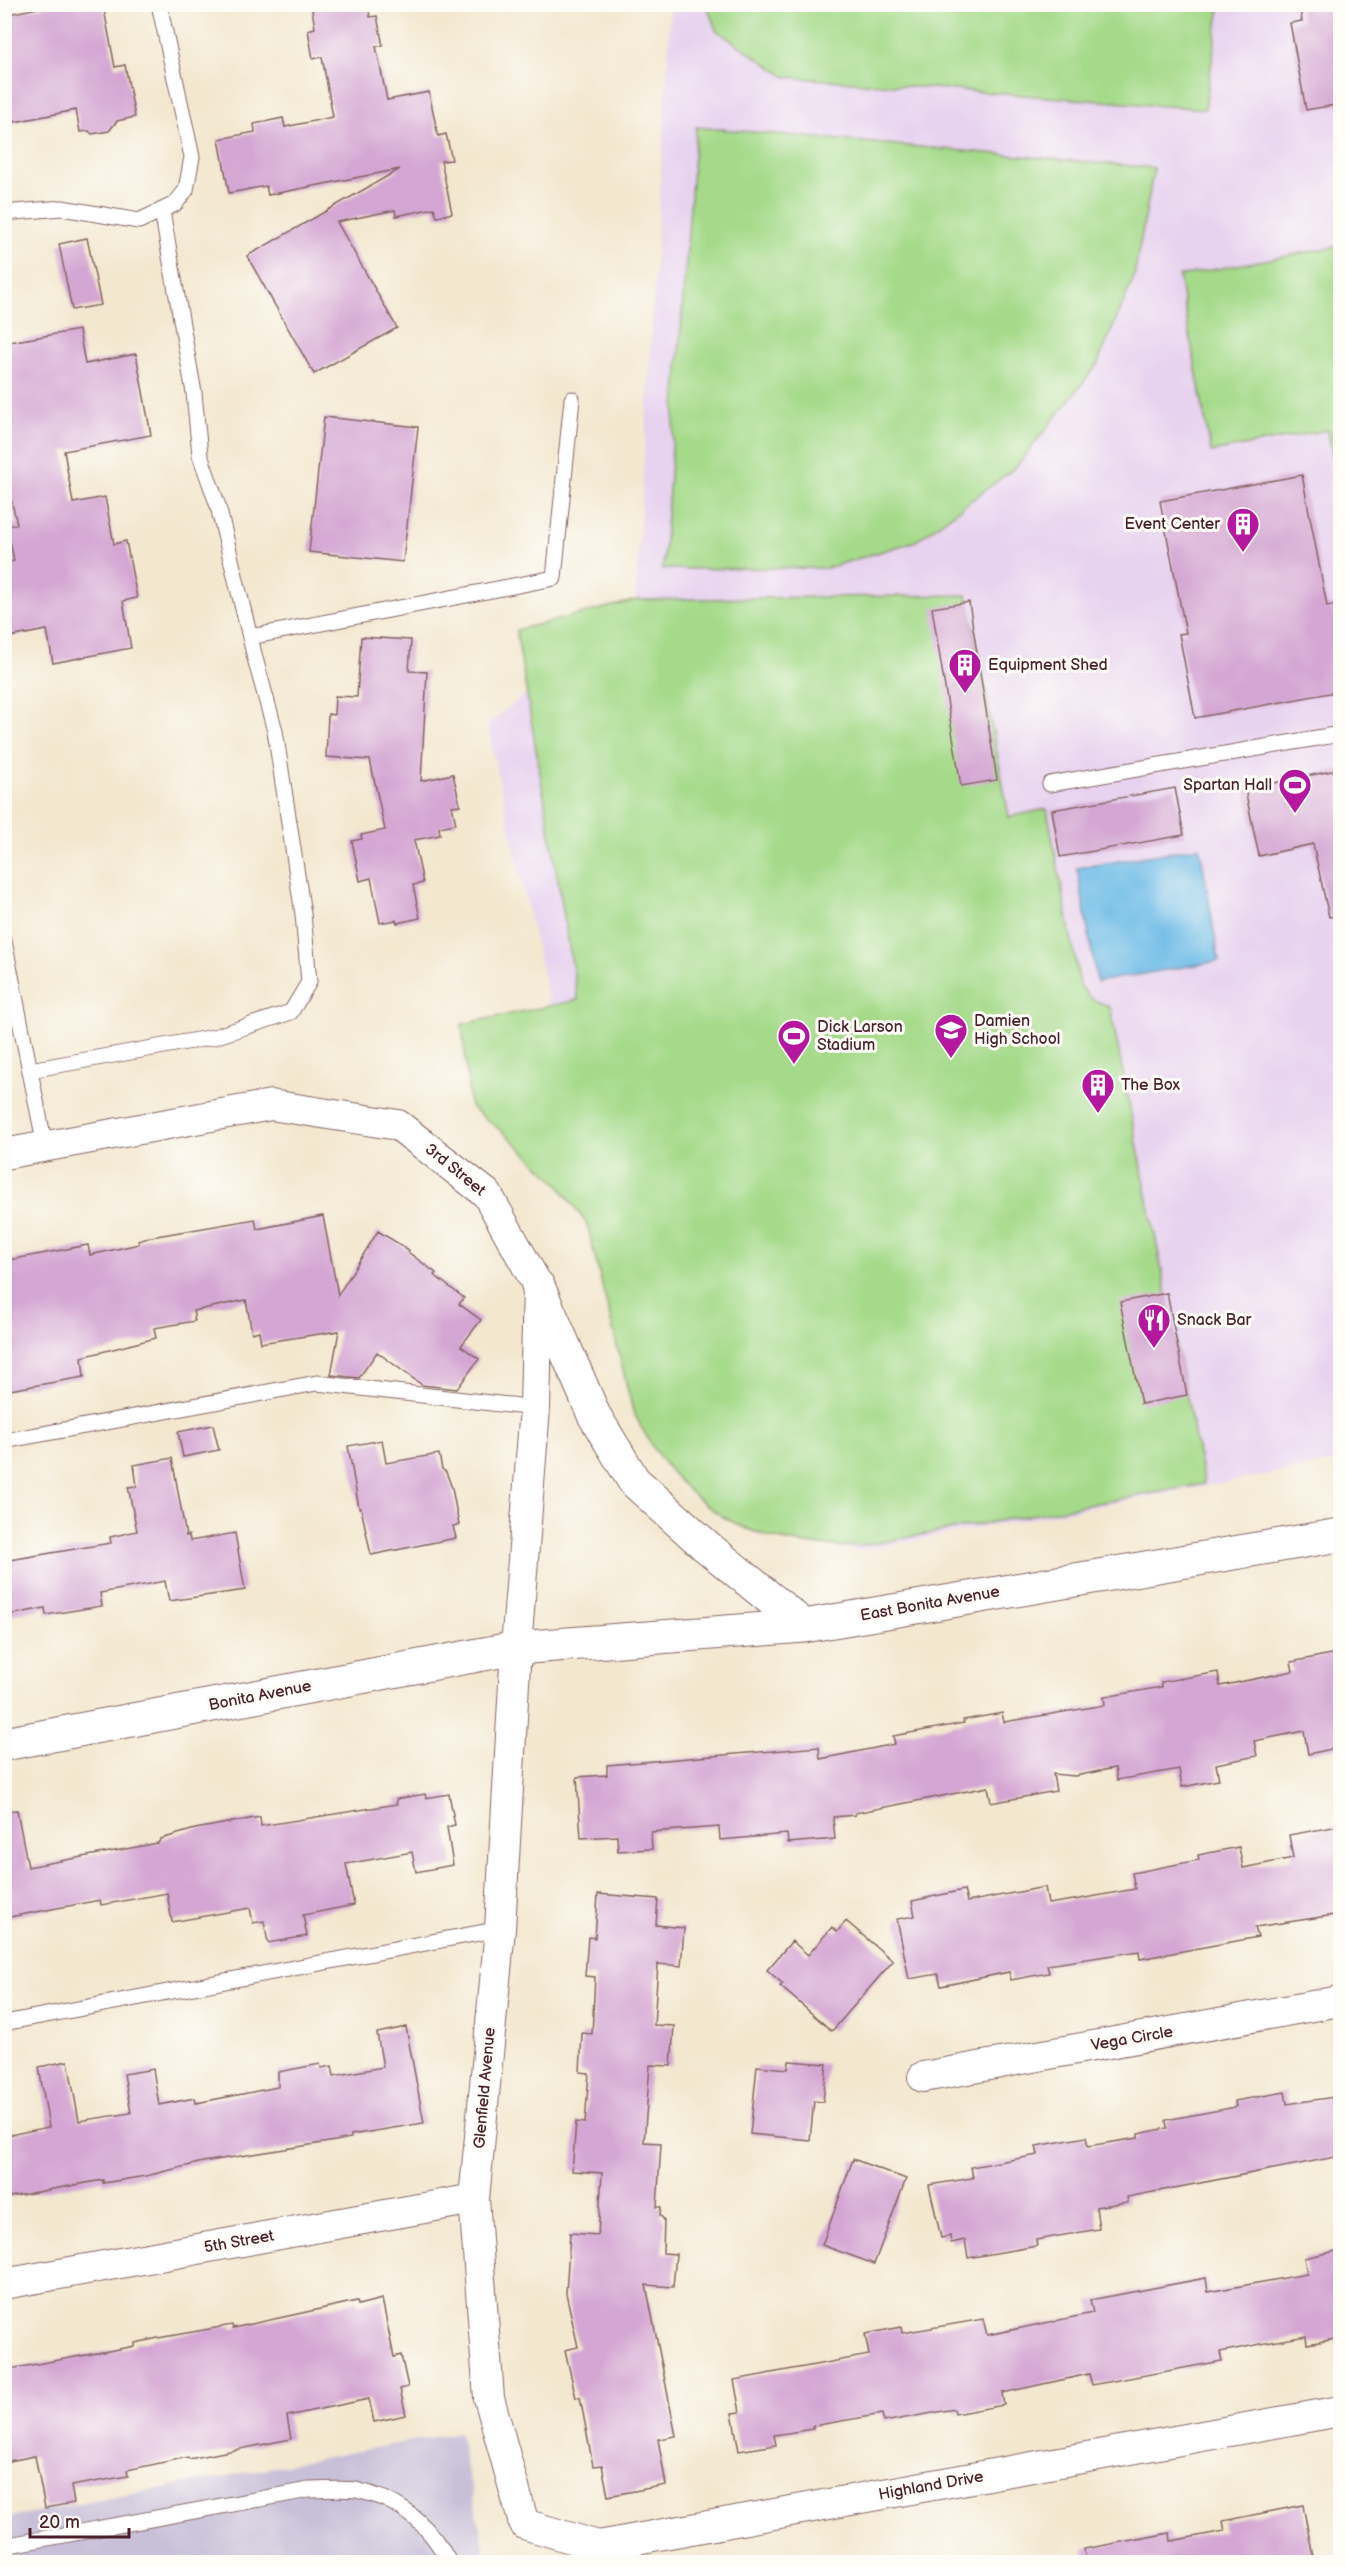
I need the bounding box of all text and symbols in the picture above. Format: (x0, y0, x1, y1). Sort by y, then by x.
building icon: Event Center (1225, 506, 1261, 553)
place label: Event Center (1125, 515, 1220, 534)
building icon: Equipment Shed (947, 647, 983, 694)
place label: Equipment Shed (988, 656, 1108, 675)
sports icon: Spartan Hall (1277, 767, 1313, 814)
place label: Spartan Hall (1183, 776, 1272, 795)
school or university icon: Damien High School (933, 1012, 969, 1059)
place label: Damien High School (974, 1012, 1060, 1049)
sports icon: Dick Larson Stadium (776, 1018, 812, 1065)
place label: Dick Larson Stadium (817, 1018, 903, 1055)
building icon: The Box (1080, 1067, 1116, 1114)
place label: The Box (1121, 1076, 1180, 1095)
street label: 3rd Street (421, 1140, 489, 1200)
restaurant icon: Snack Bar (1136, 1302, 1172, 1349)
place label: Snack Bar (1177, 1311, 1251, 1330)
street label: East Bonita Avenue (859, 1582, 1002, 1626)
street label: Bonita Avenue (207, 1677, 314, 1715)
street label: Vega Circle (1090, 2022, 1175, 2056)
street label: Glenfield Avenue (470, 2026, 500, 2150)
street label: 5th Street (202, 2226, 276, 2258)
street label: Highland Drive (877, 2467, 985, 2505)
scale bar (30, 2501, 129, 2539)
text: 20 m (39, 2512, 80, 2533)

